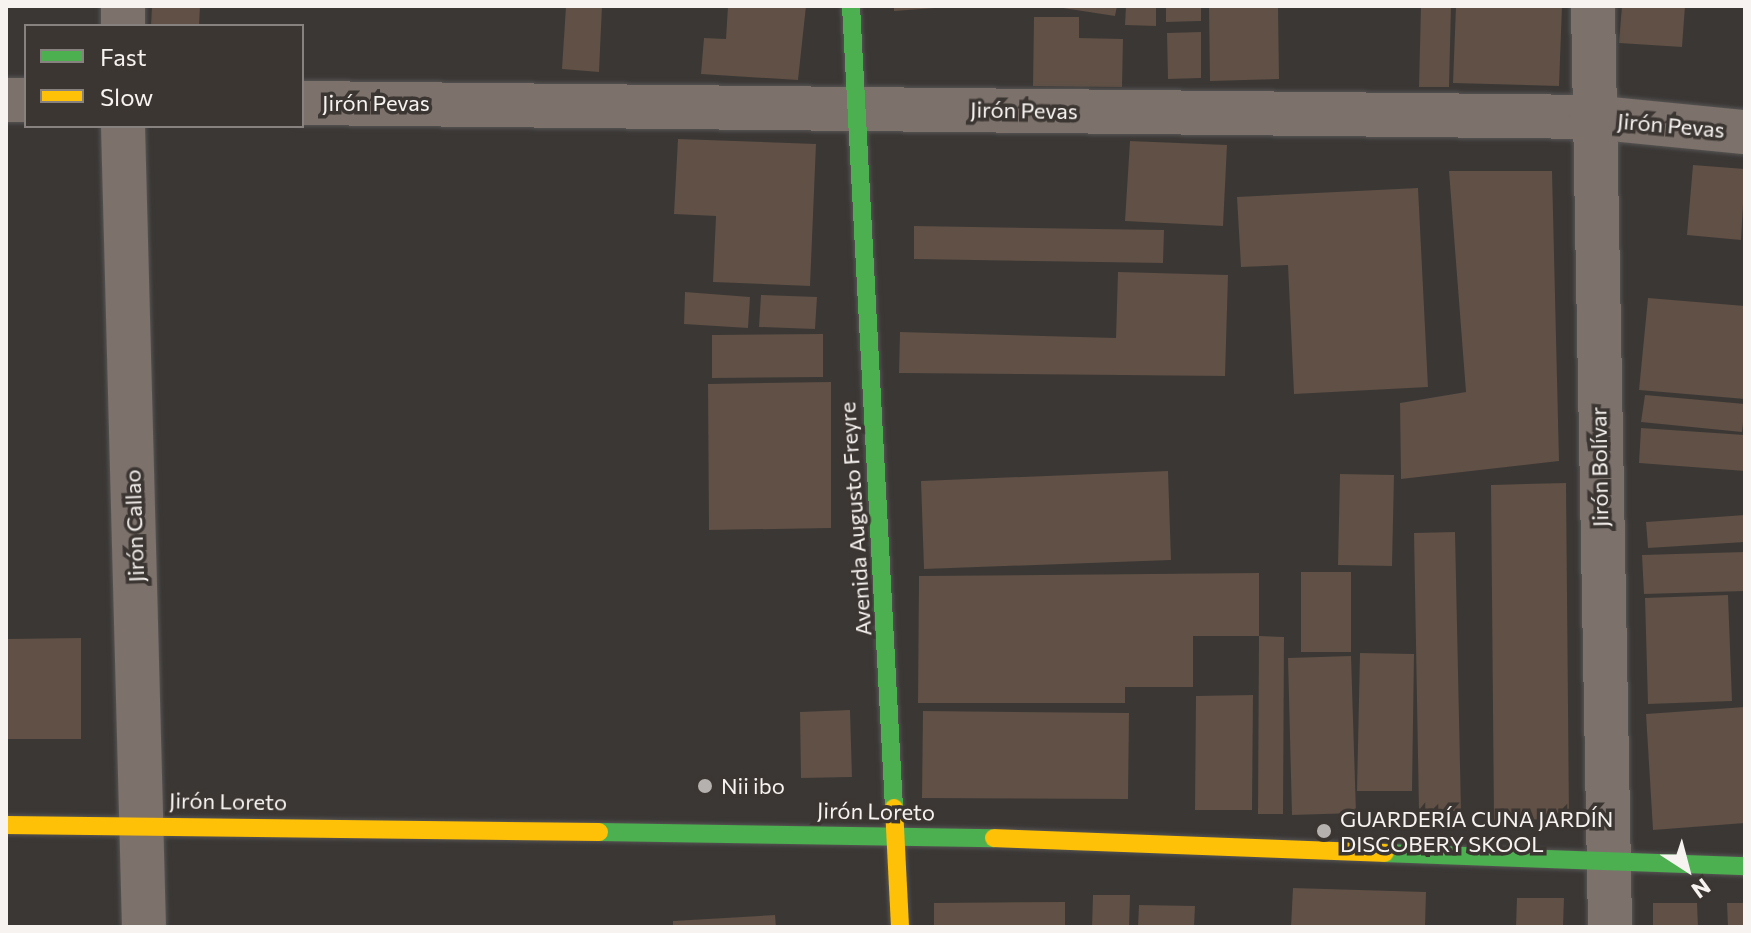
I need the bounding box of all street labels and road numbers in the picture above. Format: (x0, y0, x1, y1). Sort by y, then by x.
street label: Jirón Pevas (322, 90, 430, 116)
street label: Jirón Pevas (970, 96, 1078, 124)
street label: Jirón Pevas (1616, 107, 1726, 143)
street label: Avenida Augusto Freyre (834, 401, 876, 637)
street label: Jirón Bolívar (1585, 407, 1613, 527)
street label: Jirón Callao (119, 469, 149, 583)
street label: Jirón Loreto (169, 787, 287, 815)
street label: Jirón Loreto (817, 797, 935, 825)

